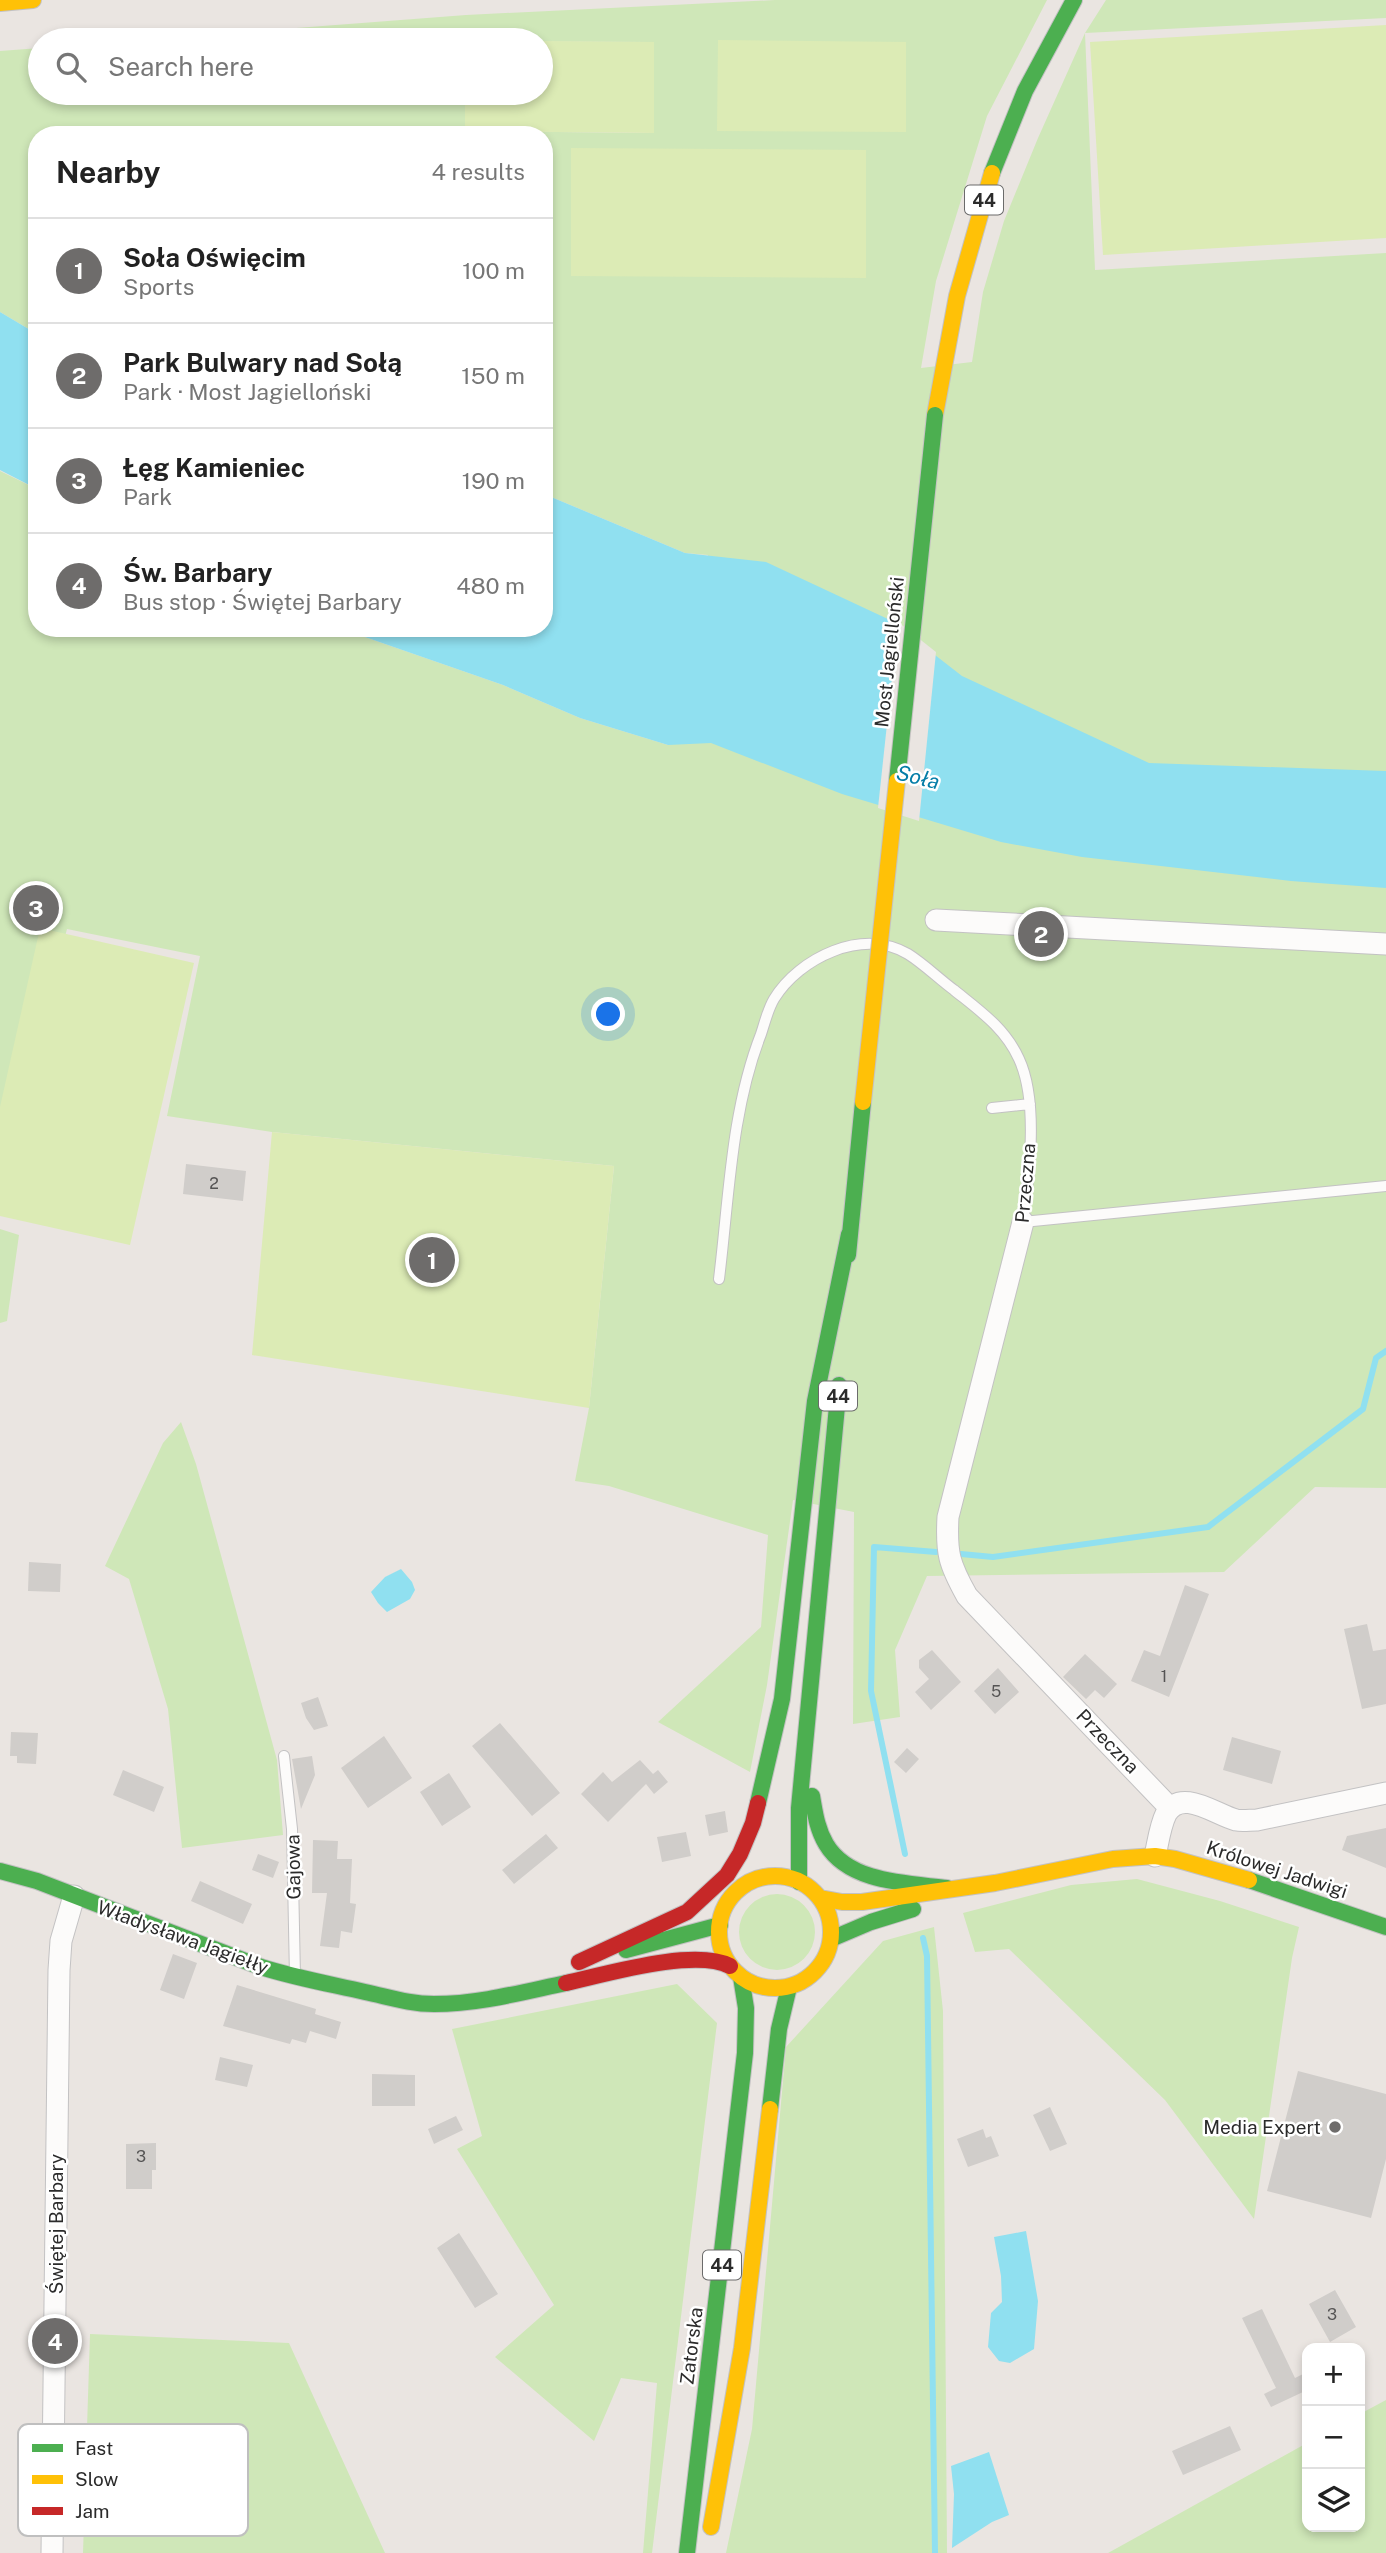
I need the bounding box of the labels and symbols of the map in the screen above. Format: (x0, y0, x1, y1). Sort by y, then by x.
road number: 44 (965, 186, 1003, 215)
street label: Most Jagielloński (870, 576, 908, 728)
water label: Soła (894, 760, 942, 794)
pin: 3 (13, 882, 59, 934)
pin: 2 (1018, 908, 1064, 960)
your location (591, 997, 625, 1031)
street label: Przeczna (1011, 1142, 1039, 1224)
house number: 2 (209, 1174, 219, 1193)
pin: 1 (409, 1234, 455, 1286)
road number: 44 (819, 1381, 857, 1410)
house number: 1 (1161, 1667, 1167, 1686)
house number: 5 (991, 1682, 1001, 1701)
street label: Przeczna (1072, 1705, 1144, 1777)
street label: Gajowa (281, 1834, 305, 1900)
street label: Królowej Jadwigi (1204, 1836, 1350, 1902)
street label: Władysława Jagiełły (94, 1896, 272, 1978)
place label: Media Expert (1203, 2116, 1321, 2138)
marker: Media Expert (1327, 2119, 1343, 2135)
house number: 3 (136, 2147, 146, 2166)
street label: Świętej Barbary (45, 2154, 67, 2294)
road number: 44 (703, 2250, 741, 2280)
house number: 3 (1327, 2305, 1337, 2324)
street label: Zatorska (675, 2306, 707, 2386)
pin: 4 (32, 2315, 78, 2367)
legend (18, 2424, 248, 2536)
text: Fast (75, 2437, 113, 2459)
text: Slow (75, 2468, 119, 2490)
text: Jam (75, 2500, 109, 2522)

